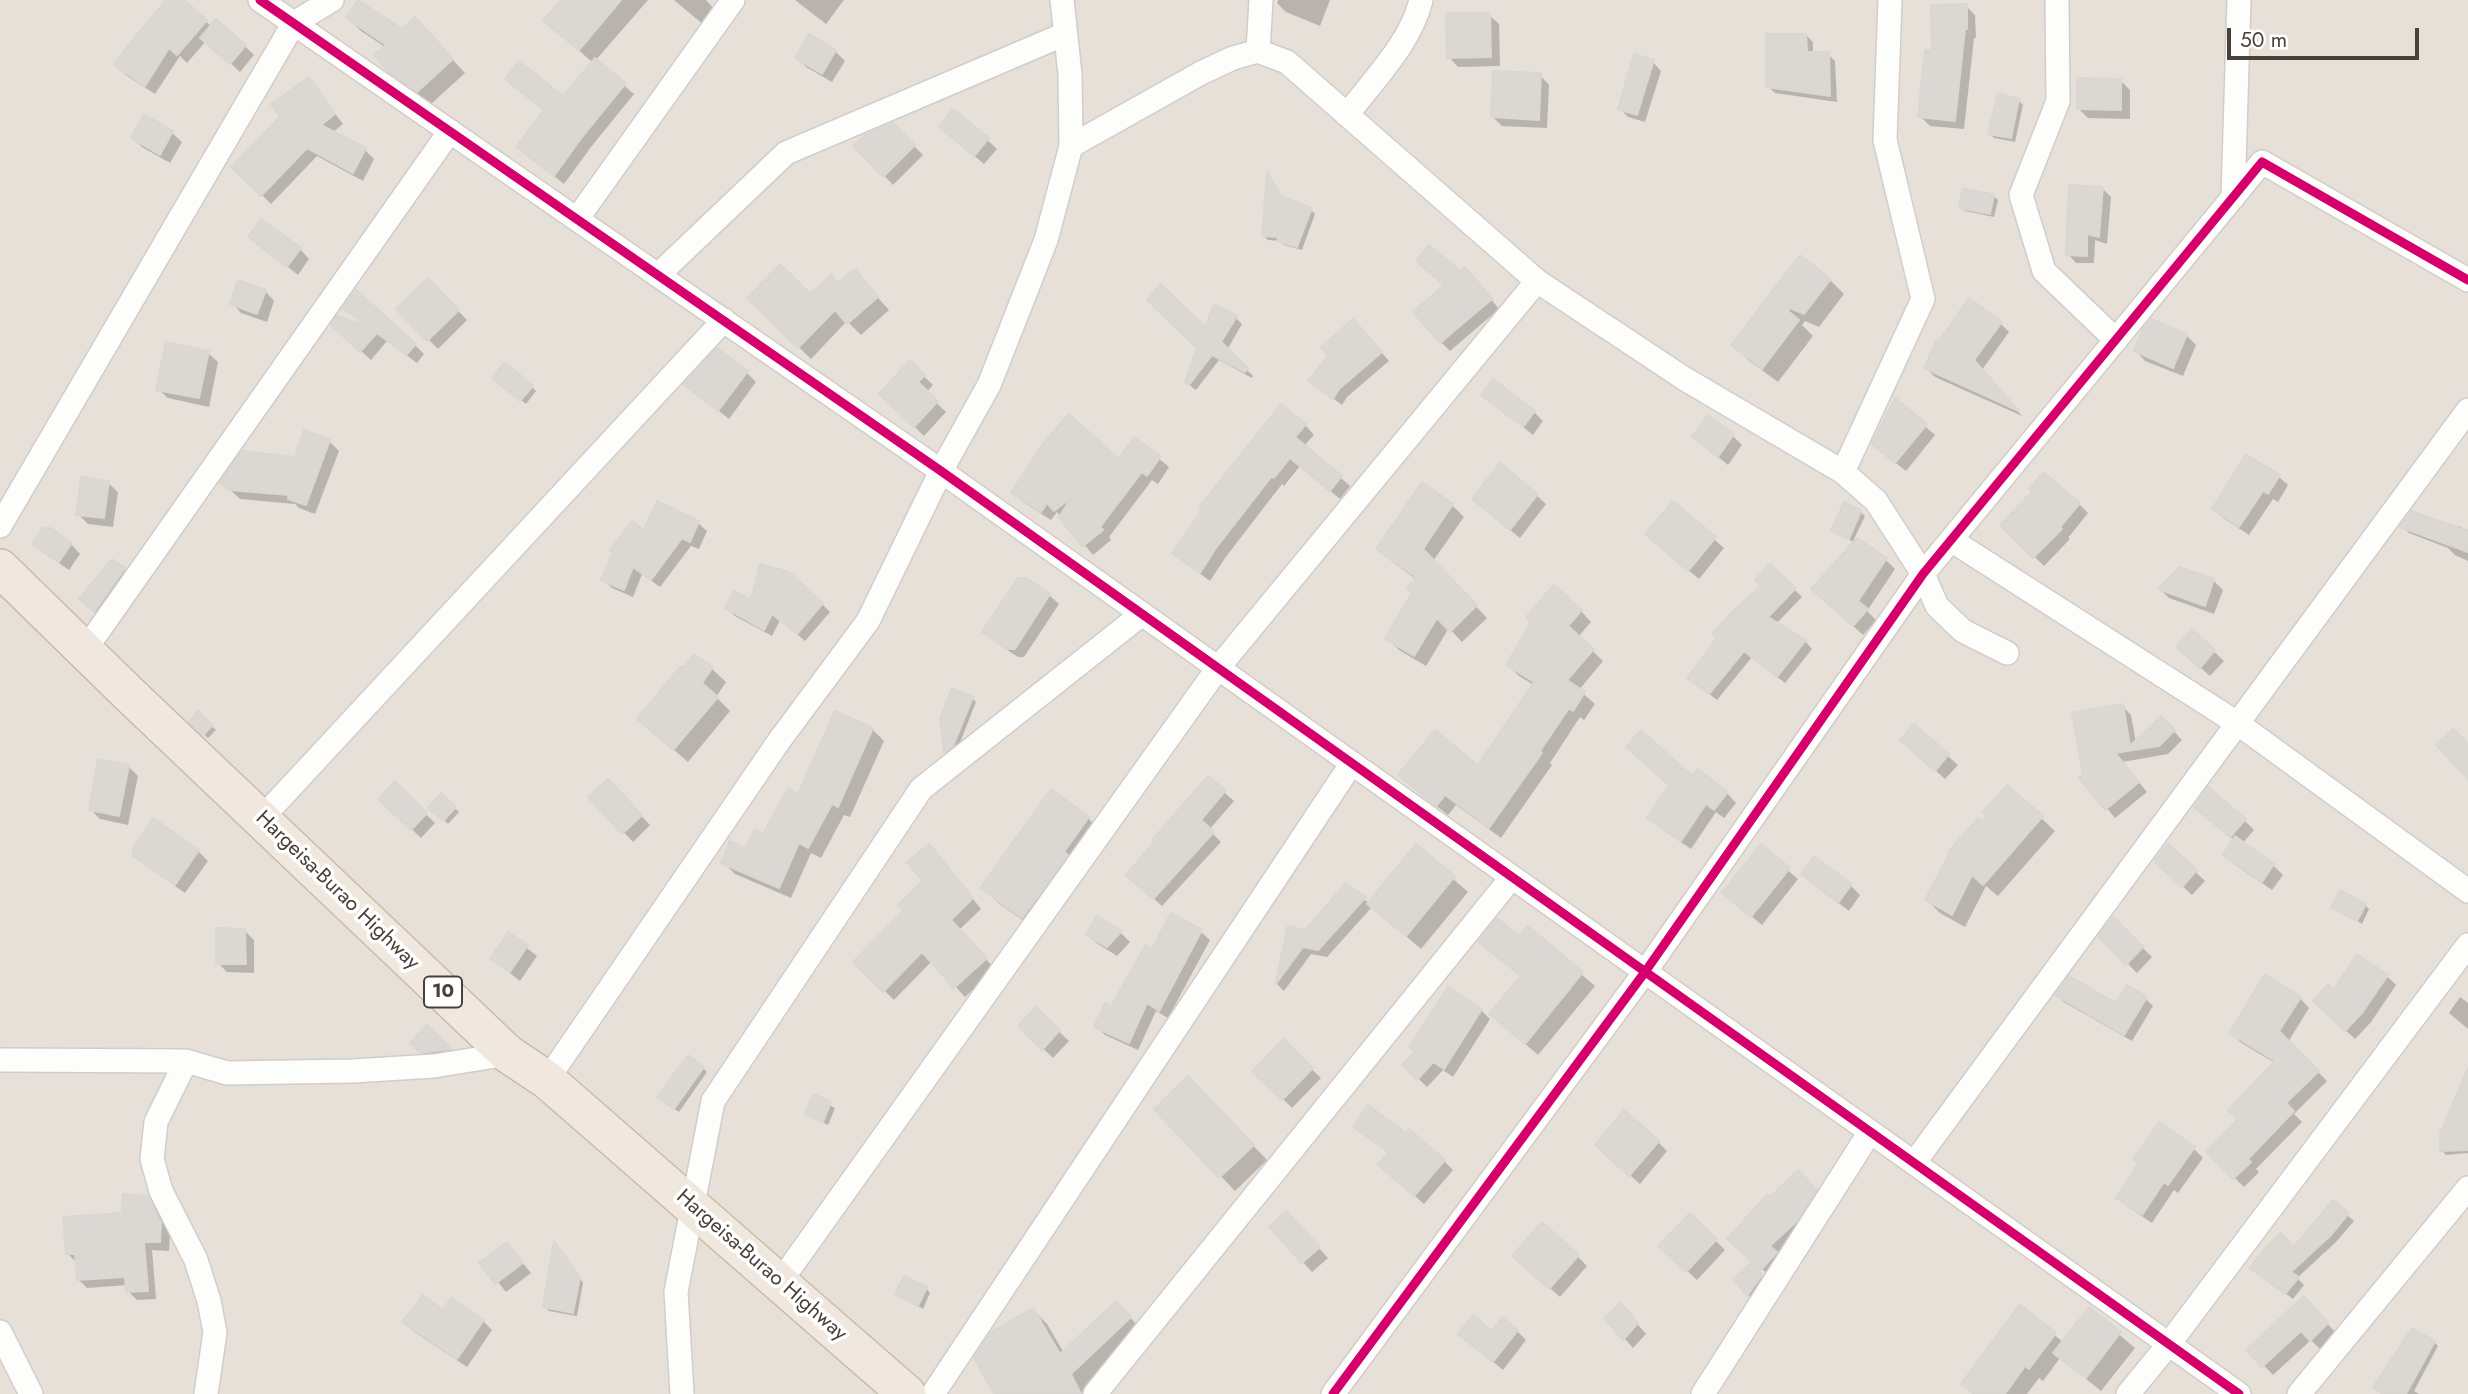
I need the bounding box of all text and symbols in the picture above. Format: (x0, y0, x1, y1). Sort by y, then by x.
scale bar (2230, 14, 2422, 58)
text: 50 m (2240, 25, 2287, 55)
street label: Hargeisa-Burao Highway (250, 806, 424, 976)
road number: 10 (424, 976, 462, 1008)
street label: Hargeisa-Burao Highway (671, 1185, 851, 1347)

